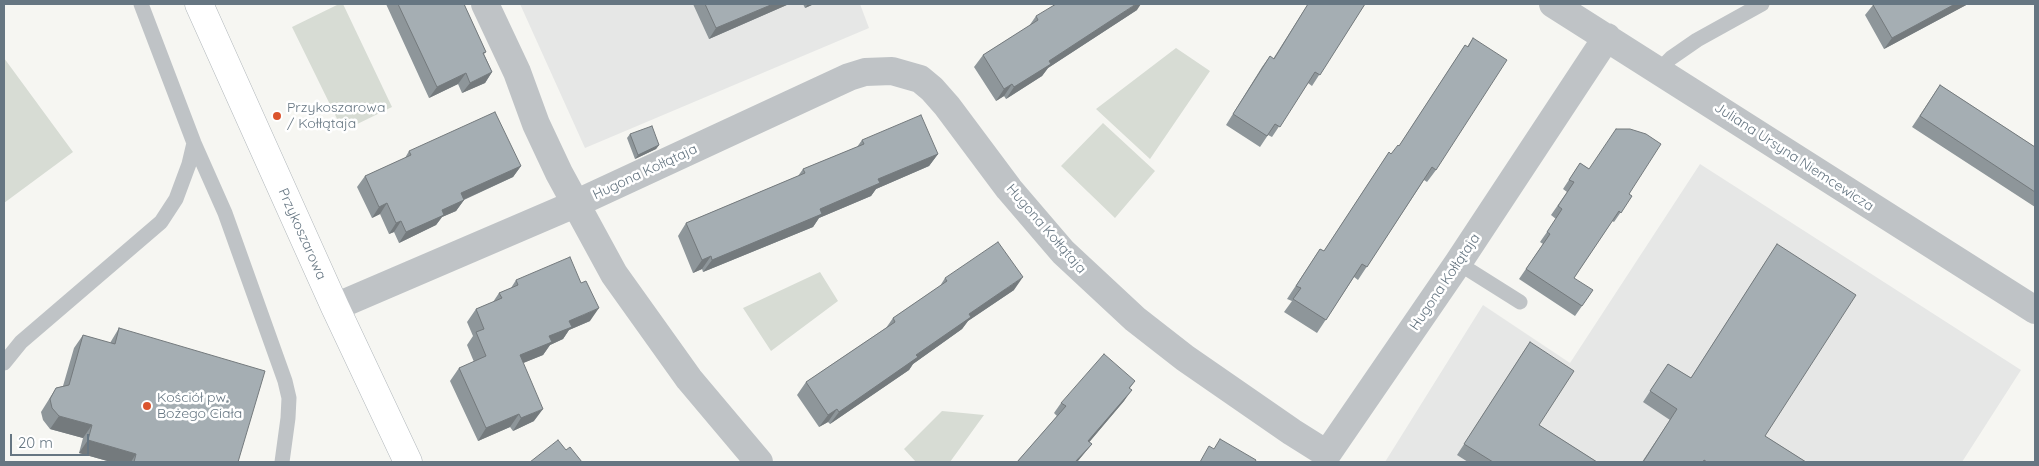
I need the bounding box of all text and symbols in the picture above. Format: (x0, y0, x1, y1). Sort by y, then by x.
street label: Juliana Ursyna Niemcewicza (1711, 99, 1877, 215)
place label: Przykoszarowa / Kołłątaja (287, 100, 385, 132)
marker: Przykoszarowa / Kołłątaja (271, 110, 283, 122)
street label: Hugona Kołłątaja (590, 140, 700, 204)
street label: Hugona Kołłątaja (1003, 181, 1089, 277)
street label: Przykoszarowa (274, 186, 330, 282)
street label: Hugona Kołłątaja (1406, 230, 1484, 334)
place label: Kościół pw. Bożego Ciała (157, 390, 242, 422)
marker: Kościół pw. Bożego Ciała (141, 400, 153, 412)
scale bar (12, 424, 91, 456)
text: 20 m (18, 433, 53, 452)

